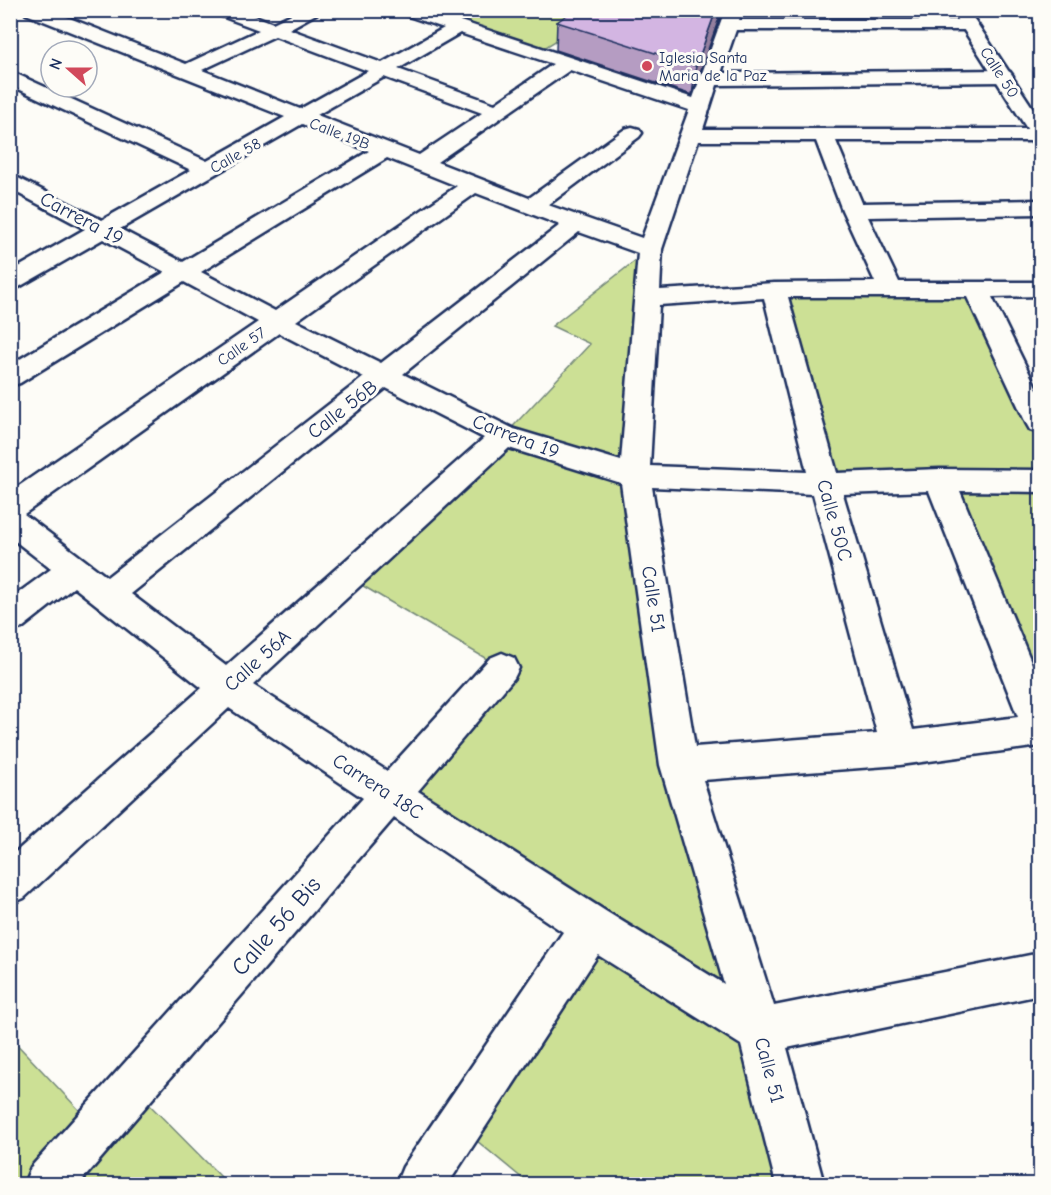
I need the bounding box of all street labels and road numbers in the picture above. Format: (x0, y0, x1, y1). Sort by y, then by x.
street label: Calle 50 (976, 44, 1022, 101)
street label: Calle 19B (307, 114, 372, 154)
street label: Calle 58 (207, 135, 264, 177)
street label: Carrera 19 (36, 187, 127, 250)
street label: Calle 57 (214, 324, 269, 370)
street label: Calle 56B (303, 375, 382, 444)
street label: Carrera 19 (469, 409, 563, 464)
street label: Calle 50C (812, 477, 857, 563)
street label: Calle 51 (637, 564, 670, 634)
street label: Calle 56A (219, 624, 296, 696)
street label: Carrera 18C (328, 749, 427, 824)
street label: Calle 56 Bis (225, 871, 327, 981)
street label: Calle 51 (750, 1035, 789, 1105)

